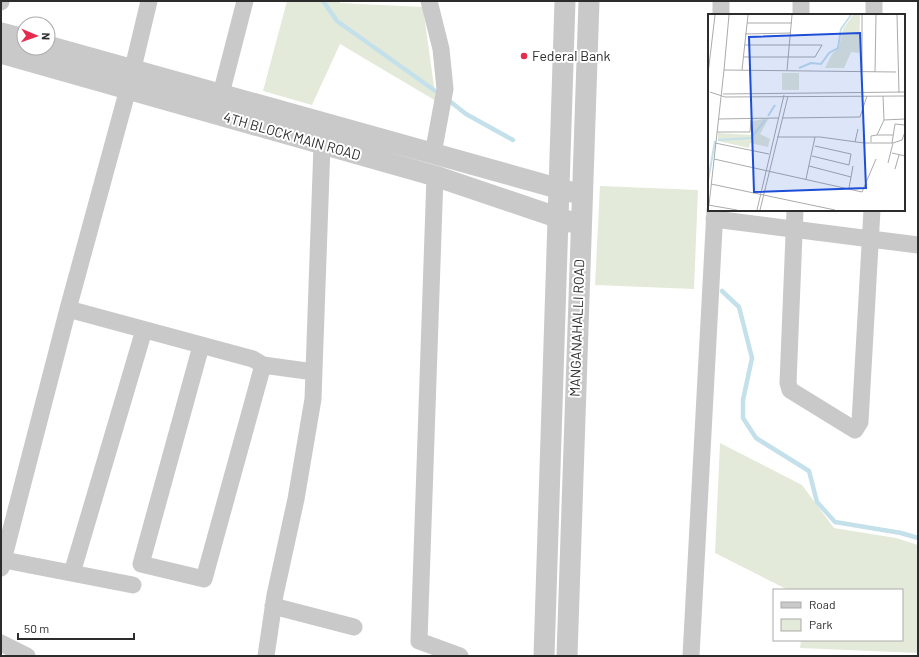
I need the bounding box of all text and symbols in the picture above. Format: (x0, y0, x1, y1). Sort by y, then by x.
inset map (708, 14, 905, 211)
north arrow (16, 16, 56, 56)
text: N (40, 32, 53, 40)
place label: Federal Bank (532, 47, 611, 64)
marker: Federal Bank (519, 51, 529, 61)
street label: 4TH BLOCK MAIN ROAD (222, 108, 363, 163)
street label: MANGANAHALLI ROAD (566, 259, 587, 397)
legend (773, 589, 903, 641)
text: Road (809, 597, 836, 611)
scale bar (18, 615, 134, 641)
text: Park (809, 617, 833, 631)
text: 50 m (24, 621, 49, 635)

